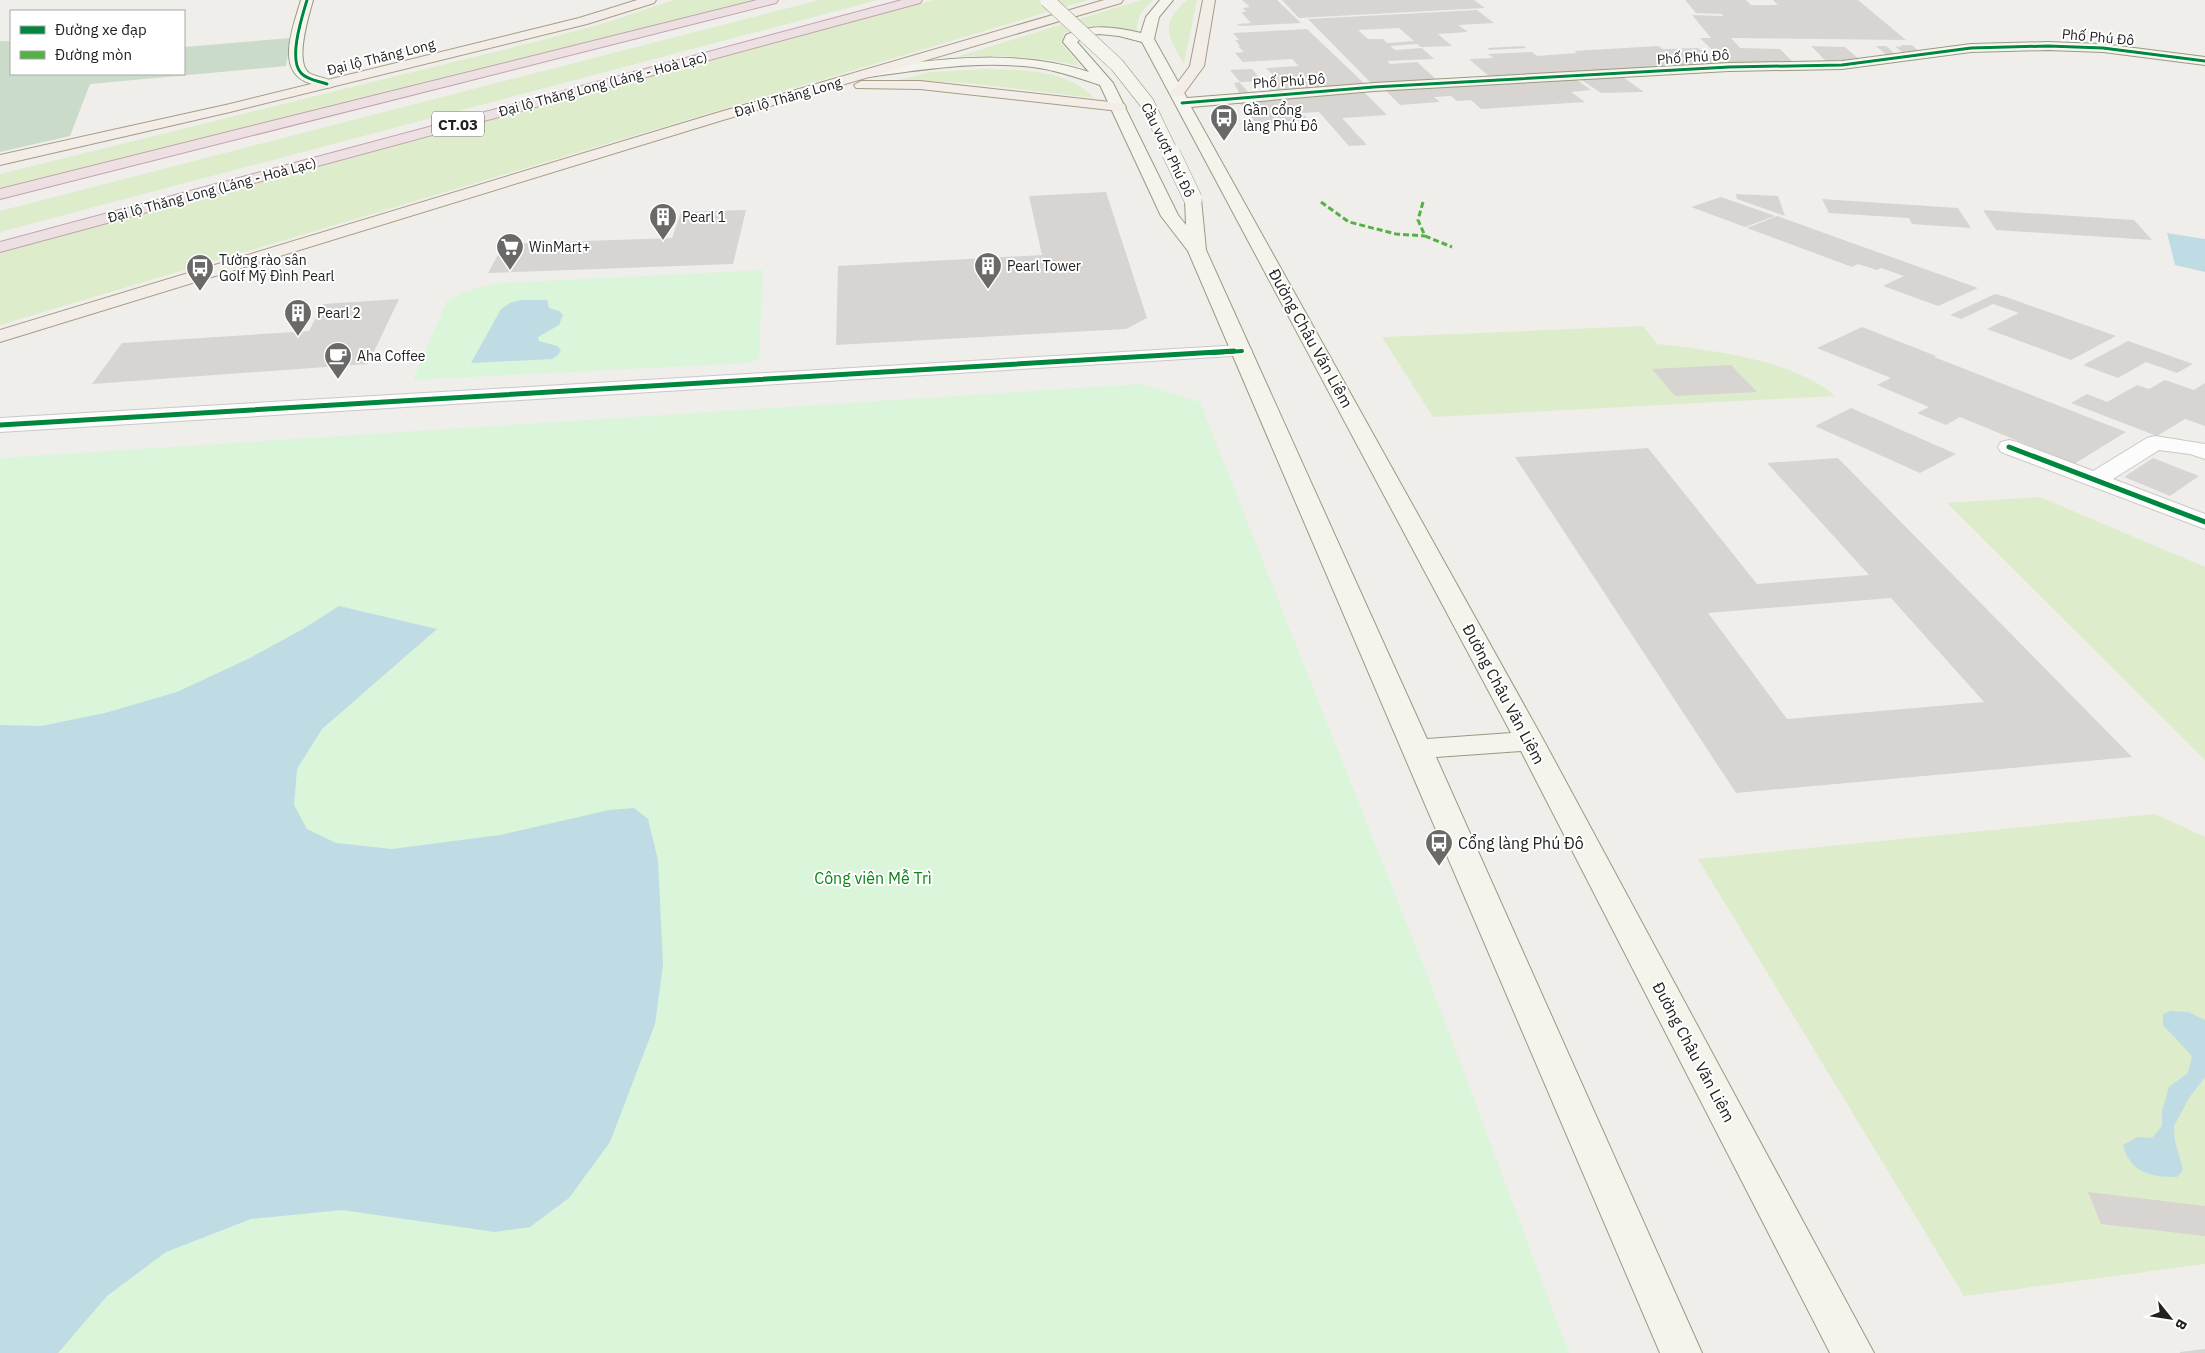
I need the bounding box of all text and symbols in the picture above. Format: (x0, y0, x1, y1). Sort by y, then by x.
legend (10, 10, 185, 75)
text: Đường xe đạp (55, 20, 147, 39)
street label: Phố Phú Đô (2061, 25, 2135, 49)
street label: Đại lộ Thăng Long (325, 35, 438, 79)
text: Đường mòn (55, 45, 132, 64)
street label: Phố Phú Đô (1656, 45, 1730, 69)
street label: Đại lộ Thăng Long (Láng - Hoà Lạc) (497, 47, 709, 121)
street label: Phố Phú Đô (1252, 69, 1326, 93)
street label: Đại lộ Thăng Long (732, 73, 844, 121)
street label: Cầu vượt Phú Đô (1137, 100, 1199, 201)
place label: Gần cổng làng Phú Đô (1243, 101, 1318, 135)
bus stop icon: Gần cổng làng Phú Đô (1209, 103, 1239, 142)
road number: CT.03 (432, 112, 484, 136)
street label: Đại lộ Thăng Long (Láng - Hoà Lạc) (106, 153, 318, 227)
building icon: Pearl 1 (648, 202, 678, 241)
place label: Pearl 1 (682, 208, 726, 226)
supermarket icon: WinMart+ (495, 232, 525, 271)
place label: WinMart+ (529, 238, 590, 256)
place label: Tường rào sân Golf Mỹ Đình Pearl (219, 251, 335, 285)
building icon: Pearl Tower (973, 251, 1003, 290)
bus stop icon: Tường rào sân Golf Mỹ Đình Pearl (185, 253, 215, 292)
place label: Pearl Tower (1007, 257, 1081, 275)
street label: Đường Châu Văn Liêm (1264, 265, 1358, 411)
building icon: Pearl 2 (283, 298, 313, 337)
place label: Pearl 2 (317, 304, 361, 322)
cafe icon: Aha Coffee (323, 341, 353, 380)
place label: Aha Coffee (357, 347, 426, 365)
street label: Đường Châu Văn Liêm (1459, 620, 1549, 768)
bus stop icon: Cổng làng Phú Đô (1424, 828, 1454, 867)
place label: Cổng làng Phú Đô (1458, 833, 1584, 853)
park label: Công viên Mễ Trì (814, 868, 932, 888)
street label: Đường Châu Văn Liêm (1649, 978, 1739, 1126)
north arrow (2145, 1293, 2195, 1343)
text: B (2171, 1316, 2191, 1333)

